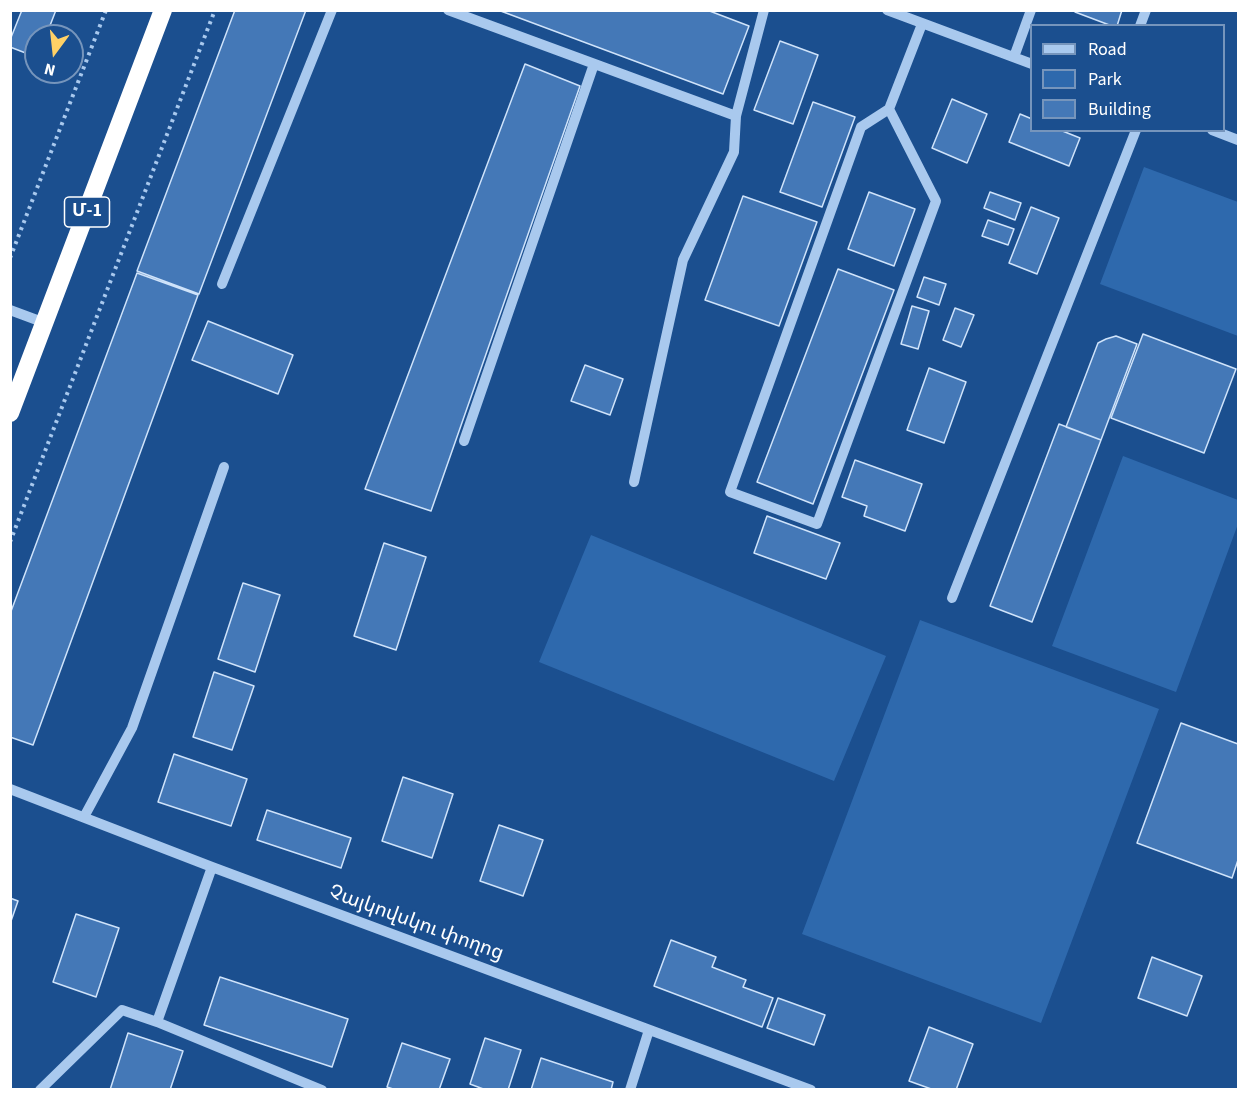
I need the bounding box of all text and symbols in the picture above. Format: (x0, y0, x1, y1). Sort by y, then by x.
north arrow (24, 24, 84, 84)
legend (1030, 24, 1225, 132)
text: Road (1088, 37, 1127, 62)
text: N (42, 57, 58, 81)
text: Park (1088, 67, 1122, 92)
text: Building (1088, 97, 1151, 122)
road number: Մ-1 (64, 197, 110, 227)
street label: Չայկովսկու փողոց (325, 881, 507, 967)

